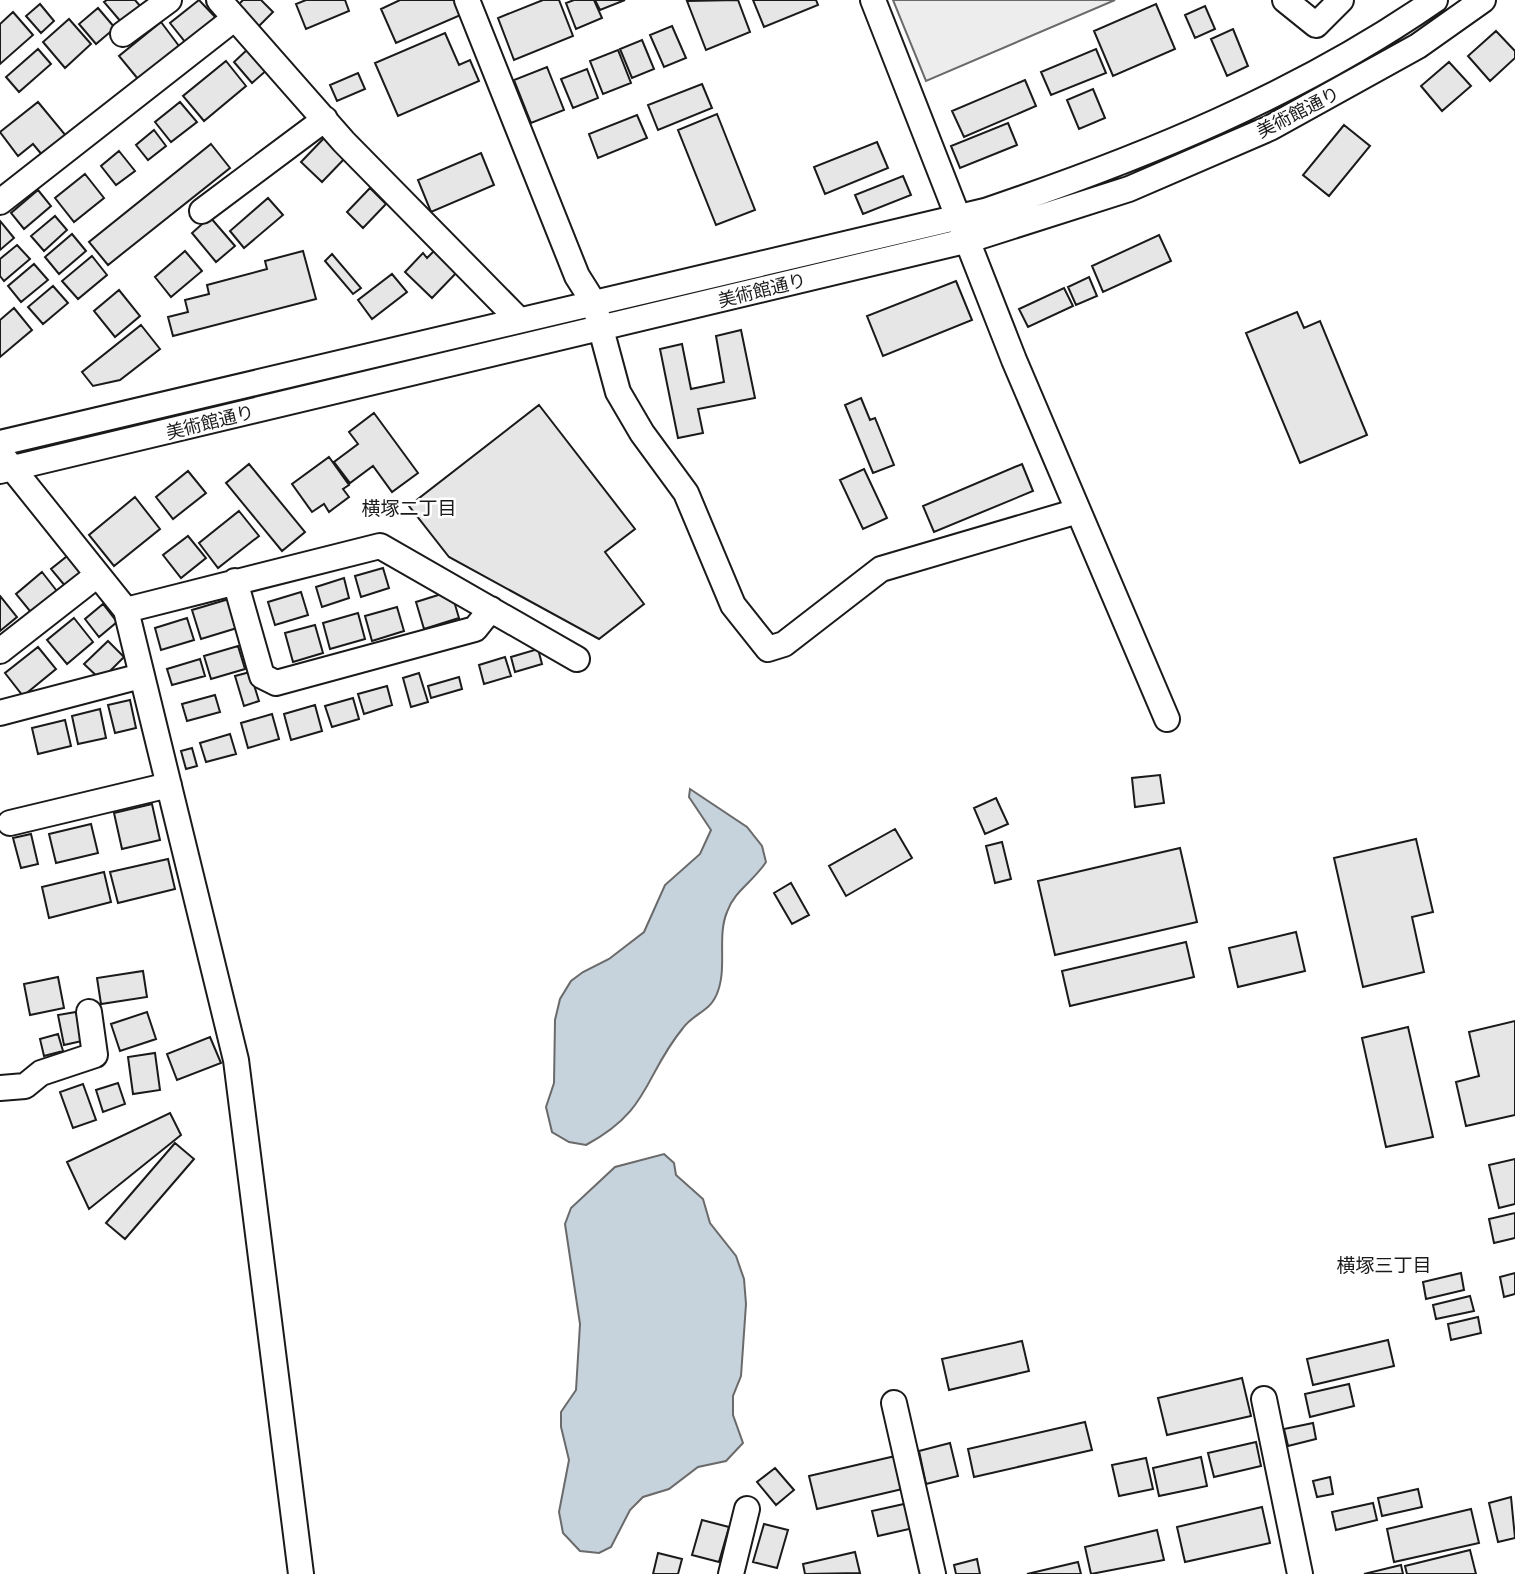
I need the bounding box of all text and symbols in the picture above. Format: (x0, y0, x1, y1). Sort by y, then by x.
street label: 美術館通り (1253, 82, 1343, 142)
street label: 美術館通り (716, 269, 808, 311)
street label: 美術館通り (164, 401, 256, 443)
district label: 横塚二丁目 (361, 497, 457, 520)
district label: 横塚三丁目 (1336, 1254, 1432, 1277)

